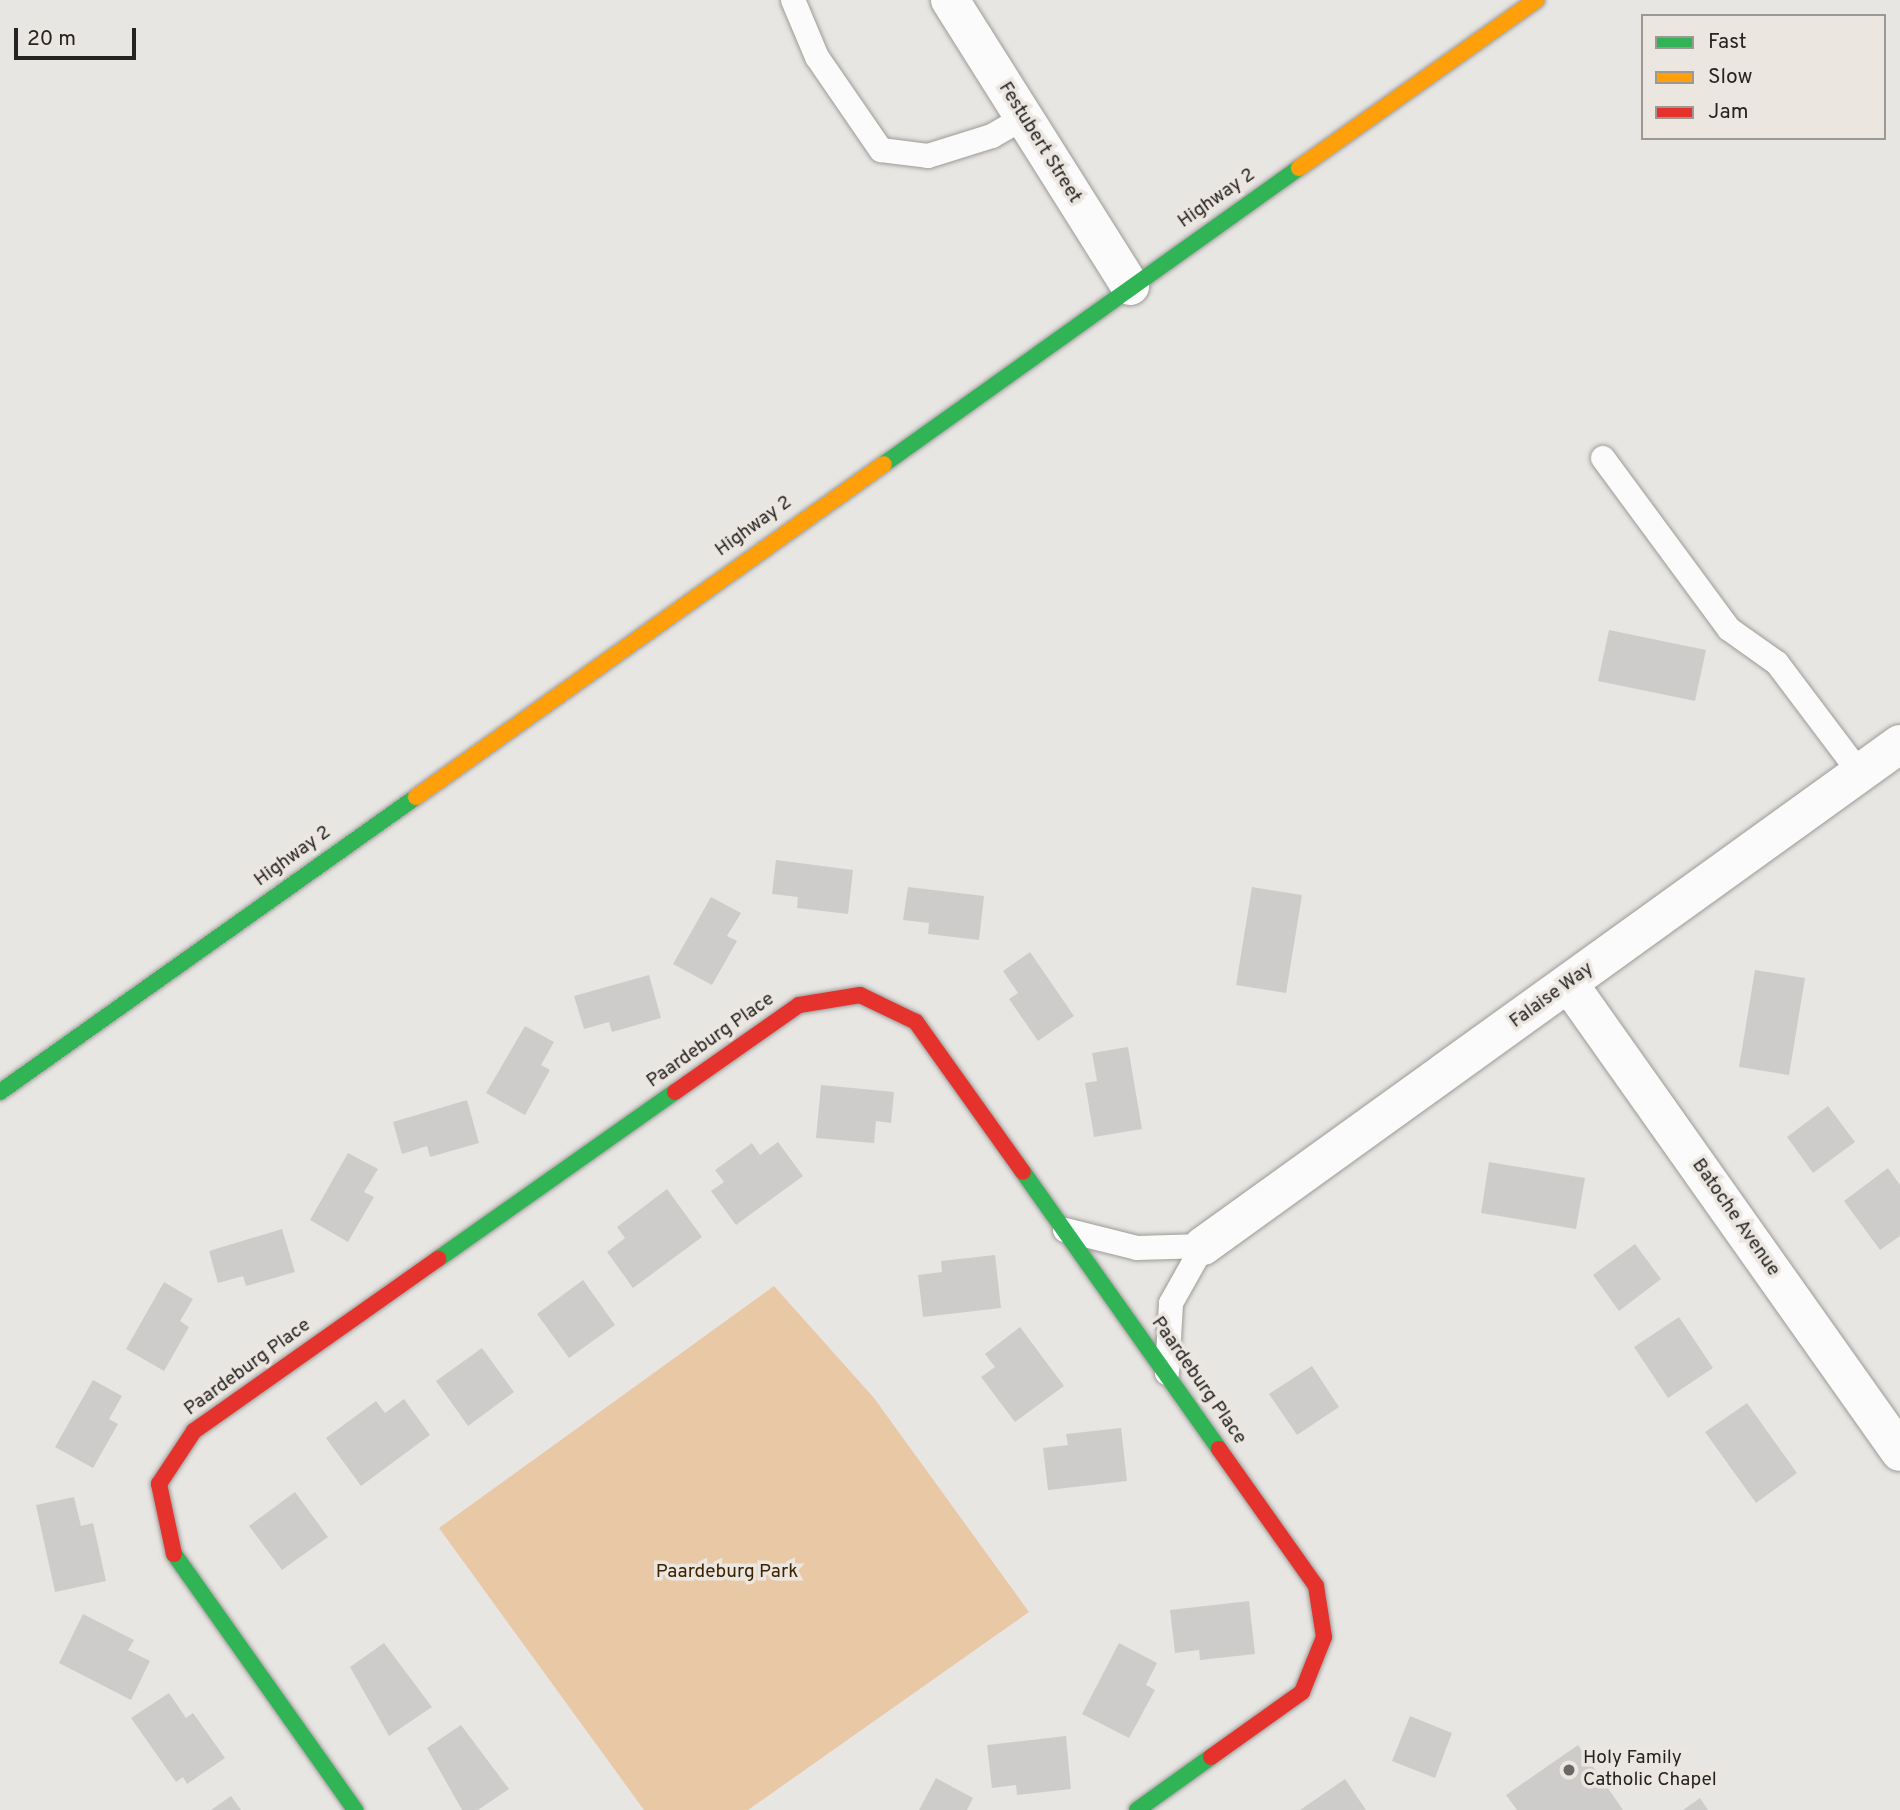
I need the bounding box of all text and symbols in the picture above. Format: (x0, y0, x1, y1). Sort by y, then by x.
scale bar (18, 14, 140, 58)
legend (1641, 14, 1886, 140)
text: 20 m (27, 26, 76, 53)
text: Fast (1708, 29, 1747, 56)
text: Slow (1708, 64, 1753, 91)
street label: Festubert Street (993, 78, 1085, 208)
text: Jam (1708, 99, 1749, 126)
street label: Highway 2 (1174, 164, 1260, 234)
street label: Highway 2 (711, 492, 797, 562)
street label: Highway 2 (250, 822, 336, 892)
street label: Falaise Way (1506, 958, 1598, 1034)
street label: Paardeburg Place (643, 989, 779, 1093)
street label: Batoche Avenue (1686, 1155, 1784, 1281)
street label: Paardeburg Place (1146, 1313, 1250, 1449)
street label: Paardeburg Place (180, 1315, 316, 1421)
park label: Paardeburg Park (656, 1562, 798, 1584)
place label: Holy Family Catholic Chapel (1583, 1748, 1717, 1792)
marker: Holy Family Catholic Chapel (1561, 1762, 1577, 1778)

